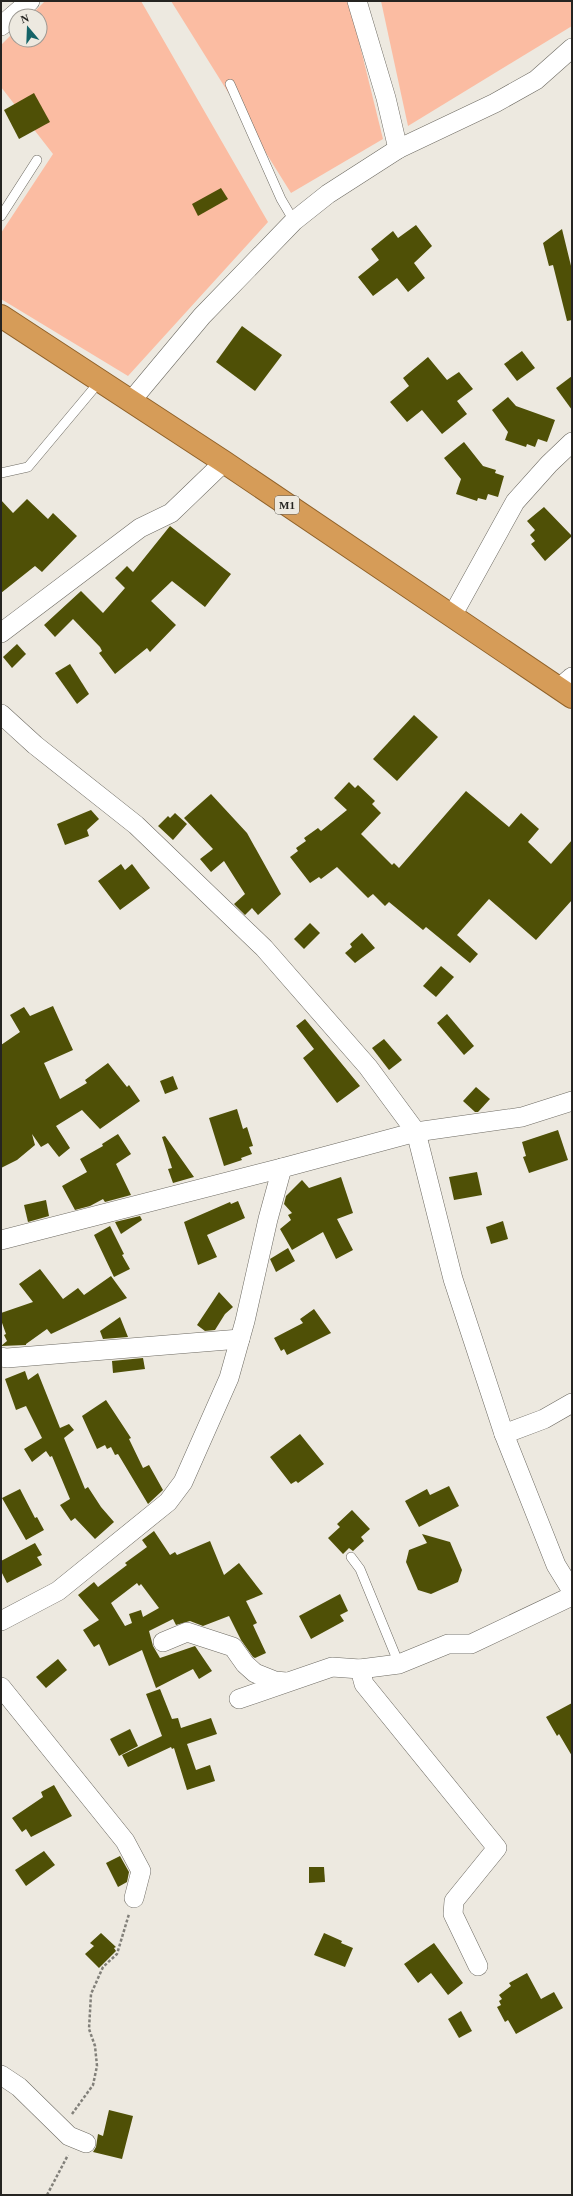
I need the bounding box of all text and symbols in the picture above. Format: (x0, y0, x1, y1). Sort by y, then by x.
north arrow (8, 8, 48, 48)
text: N (19, 12, 31, 26)
road number: M1 (275, 496, 299, 514)

